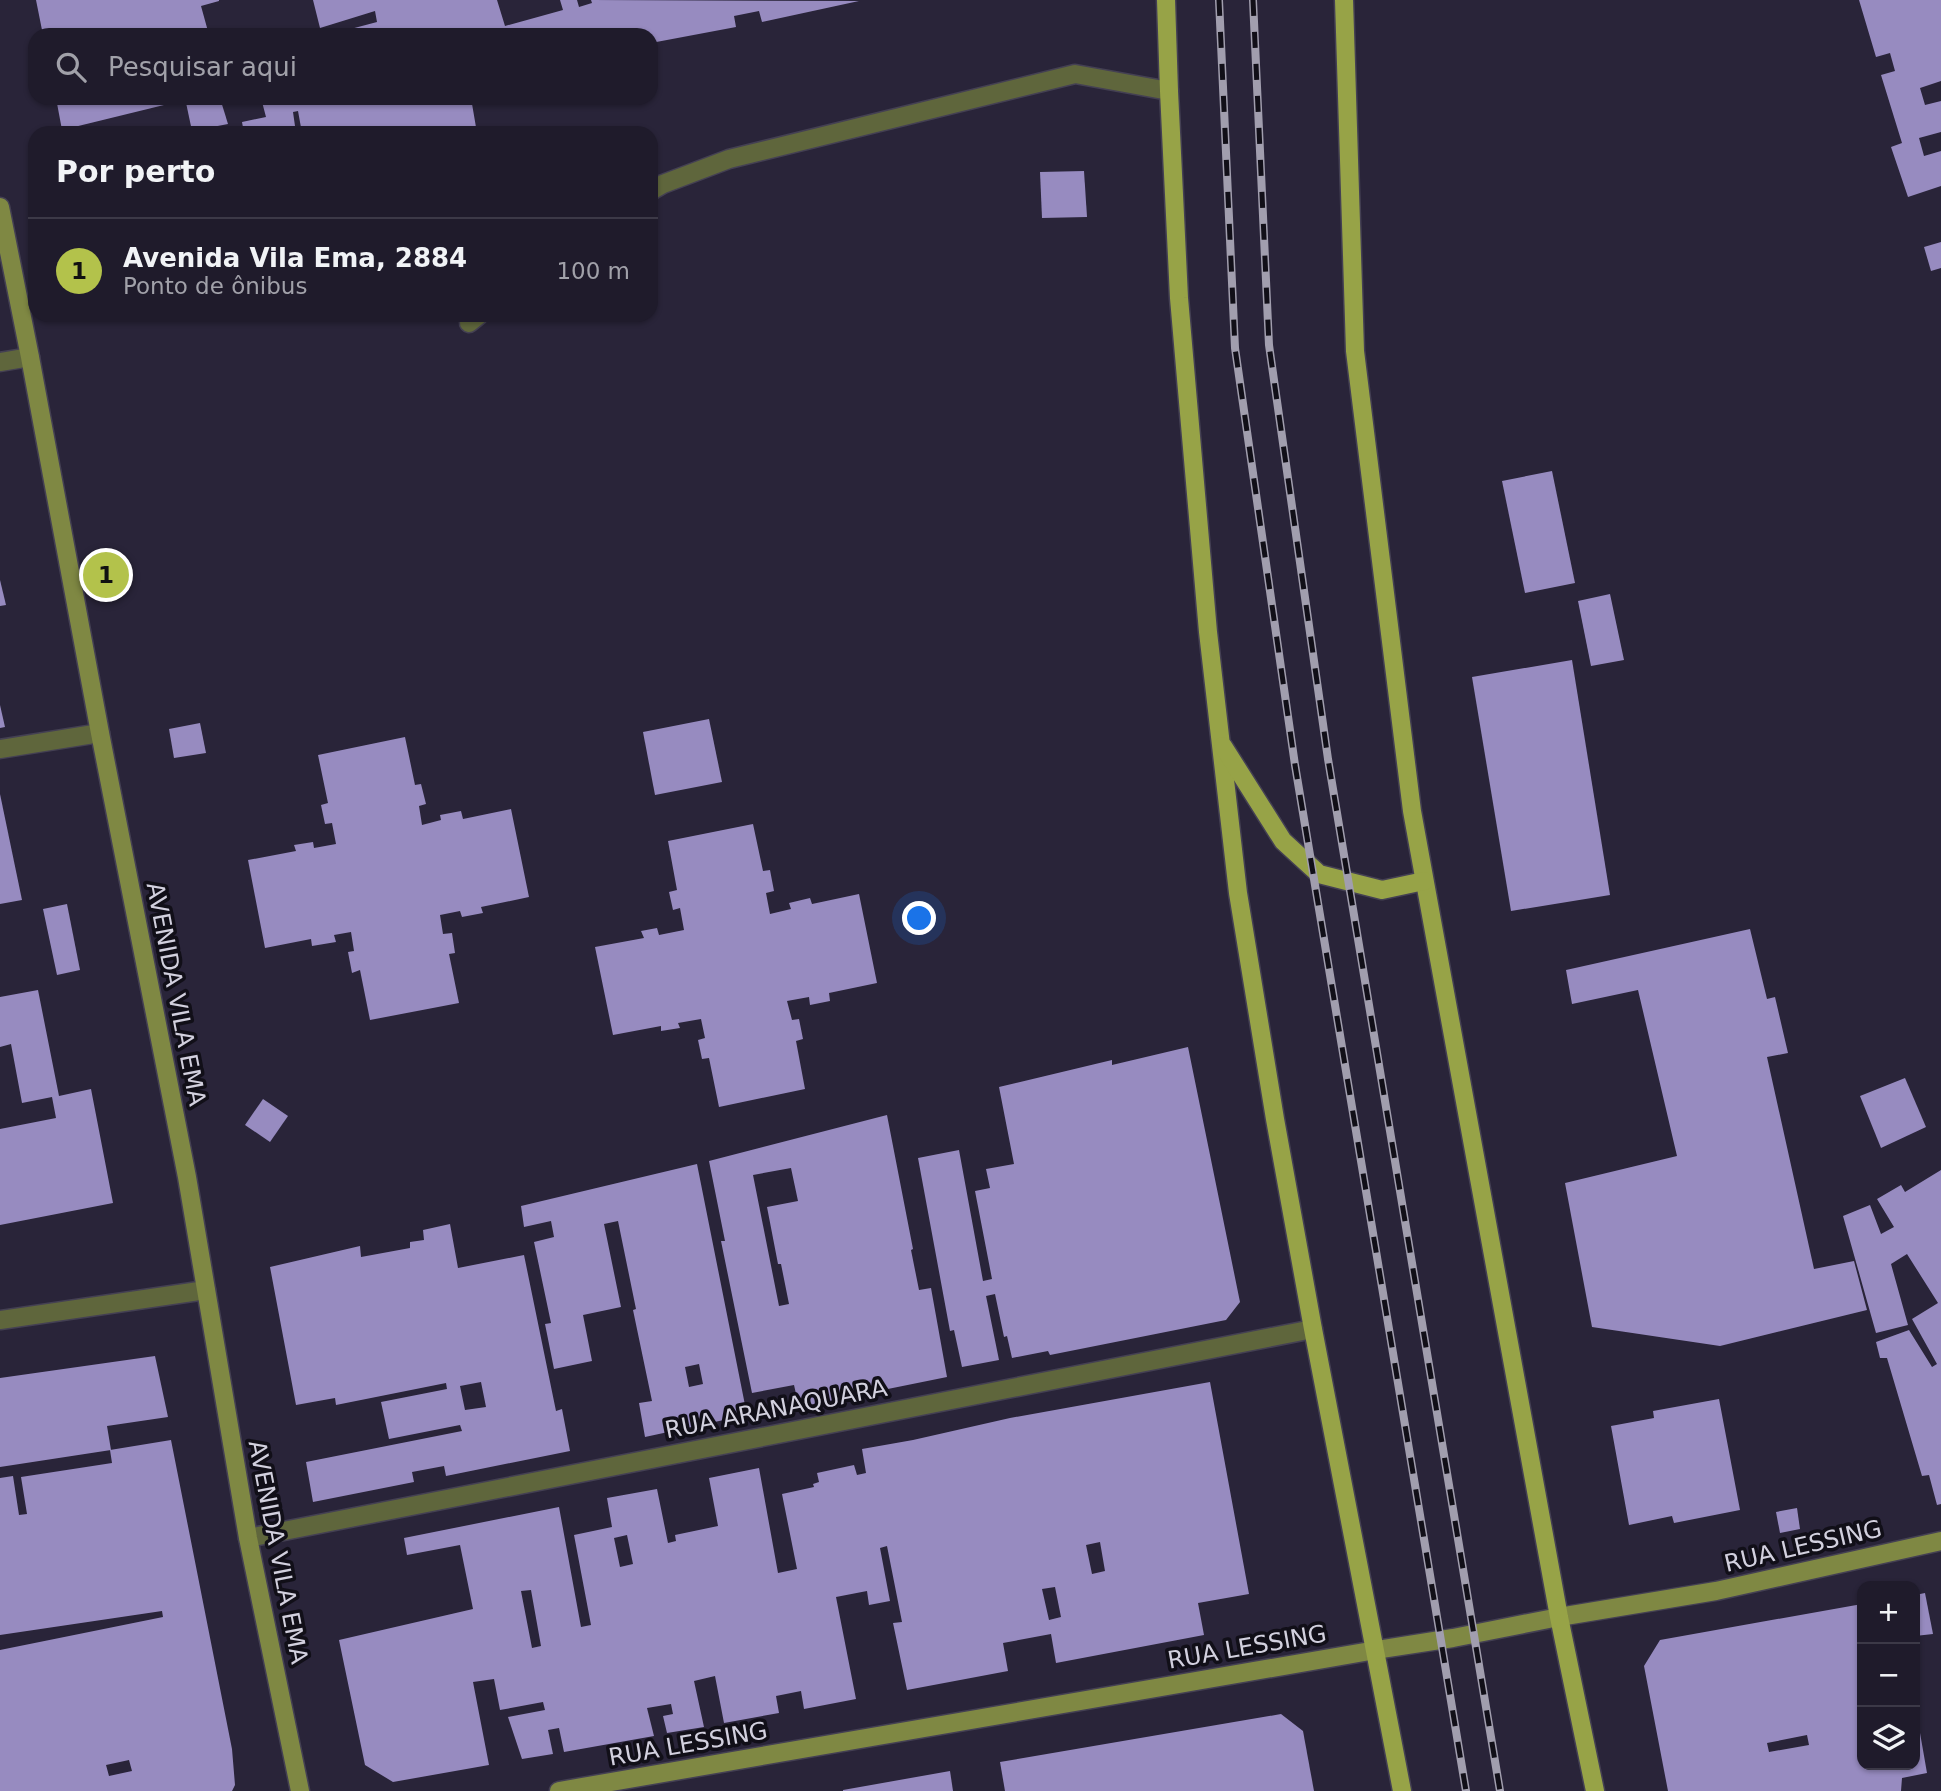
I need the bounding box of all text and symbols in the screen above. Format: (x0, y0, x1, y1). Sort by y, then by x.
search box (28, 28, 658, 105)
icon: search (52, 48, 90, 86)
text: Pesquisar aqui (108, 52, 297, 82)
text: Por perto (56, 154, 215, 189)
text: Avenida Vila Ema, 2884 (123, 243, 467, 273)
text: 1 (71, 258, 87, 284)
text: 100 m (556, 258, 630, 284)
text: Ponto de ônibus (123, 273, 307, 299)
pin: 1 (83, 549, 129, 601)
street label: AVENIDA VILA EMA (141, 880, 212, 1109)
your location (902, 901, 936, 935)
street label: RUA ARANAQUARA (663, 1374, 890, 1444)
street label: AVENIDA VILA EMA (243, 1438, 314, 1667)
street label: RUA LESSING (1721, 1514, 1885, 1578)
map controls (1857, 1581, 1920, 1770)
button: + (1857, 1581, 1920, 1644)
street label: RUA LESSING (1165, 1619, 1329, 1675)
button: − (1857, 1644, 1920, 1707)
button: layers (1857, 1707, 1920, 1770)
street label: RUA LESSING (606, 1716, 770, 1772)

